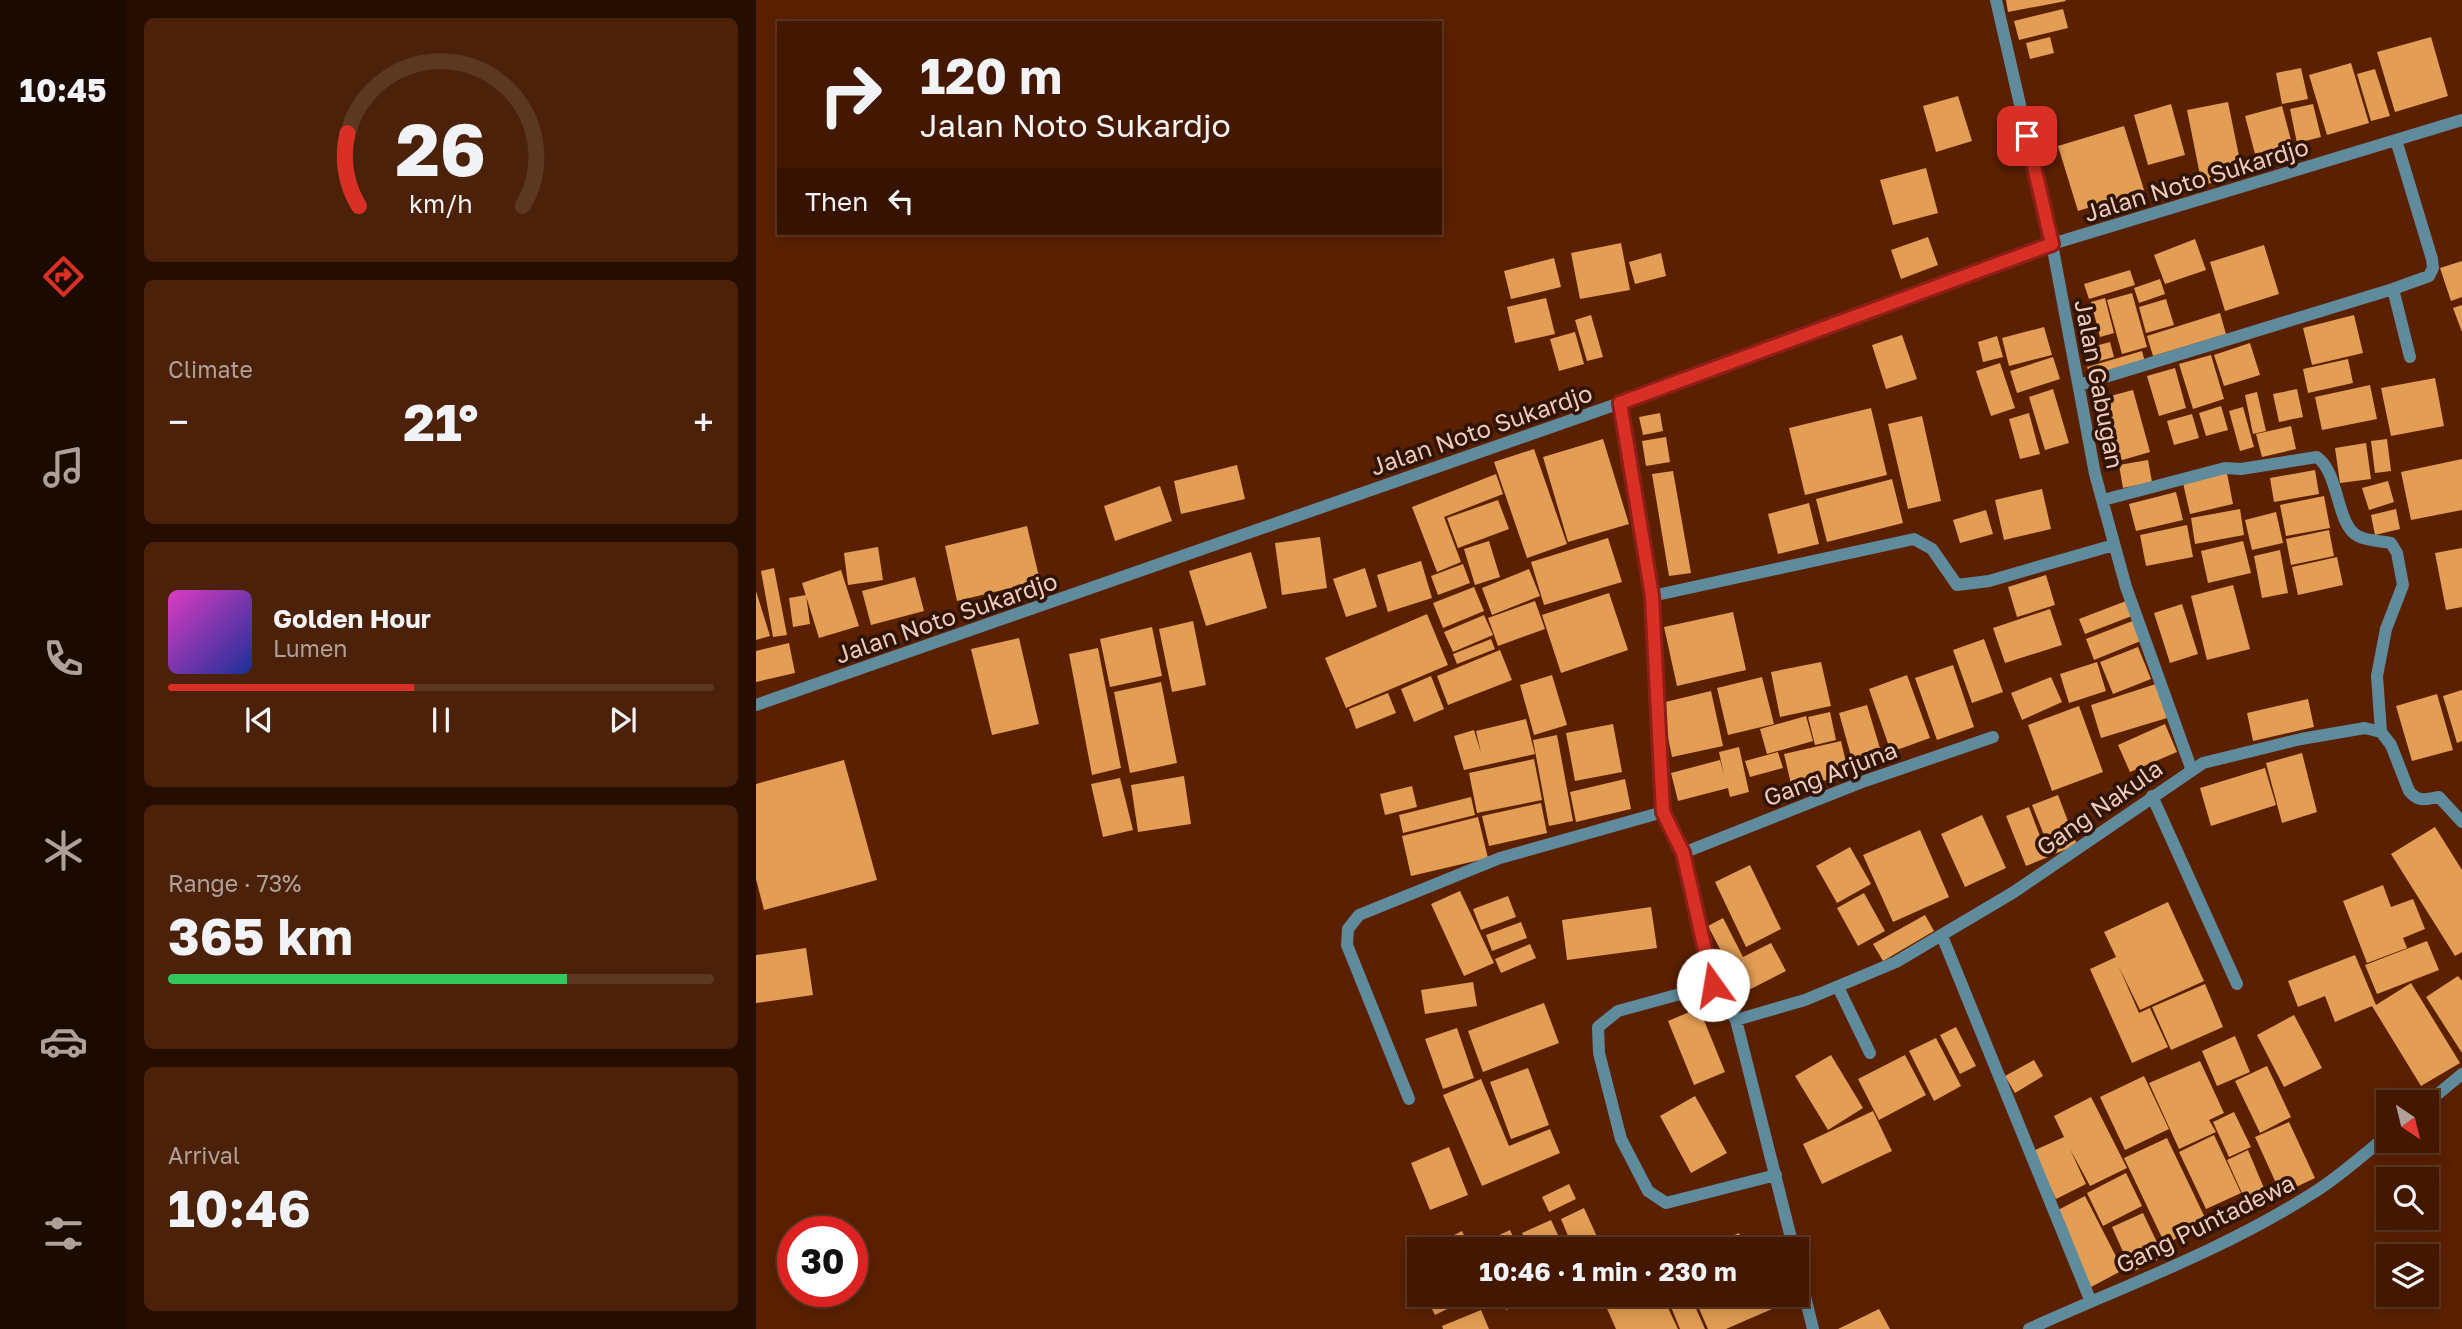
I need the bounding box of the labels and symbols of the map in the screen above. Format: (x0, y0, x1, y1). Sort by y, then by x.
pin (1997, 106, 2057, 166)
street label: Jalan Noto Sukardjo (2080, 131, 2312, 227)
street label: Jalan Gabugan (2069, 297, 2131, 471)
street label: Jalan Noto Sukardjo (1366, 377, 1596, 481)
street label: Jalan Noto Sukardjo (831, 565, 1061, 669)
street label: Gang Arjuna (1759, 734, 1901, 812)
street label: Gang Nakula (2030, 753, 2168, 861)
position arrow (1676, 948, 1750, 1022)
north arrow (2376, 1090, 2440, 1153)
street label: Gang Puntadewa (2111, 1167, 2299, 1279)
speed limit sign: 30 (777, 1216, 868, 1307)

